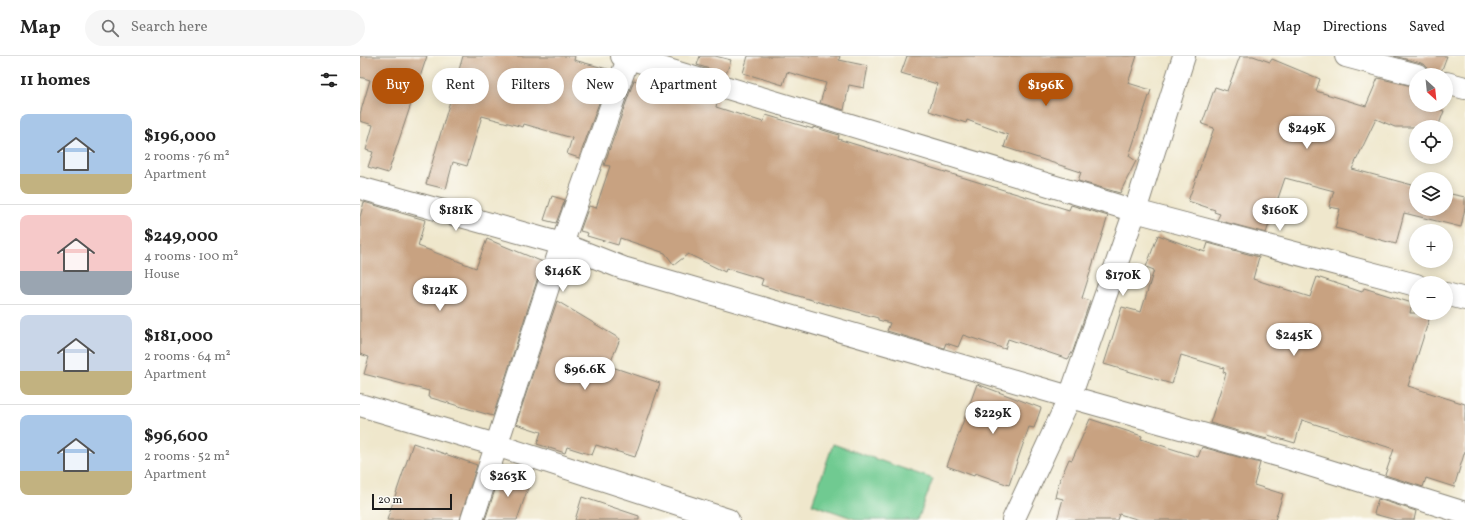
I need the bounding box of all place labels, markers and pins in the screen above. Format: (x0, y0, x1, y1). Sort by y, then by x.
pin: $196K (1018, 73, 1074, 107)
pin: $249K (1279, 116, 1335, 150)
pin: $181K (428, 198, 484, 232)
pin: $160K (1252, 198, 1308, 232)
pin: $146K (535, 259, 591, 293)
pin: $170K (1095, 263, 1151, 297)
pin: $124K (412, 278, 468, 312)
pin: $245K (1266, 323, 1322, 357)
pin: $96.6K (552, 357, 618, 391)
pin: $229K (965, 401, 1021, 435)
pin: $263K (480, 464, 536, 498)

